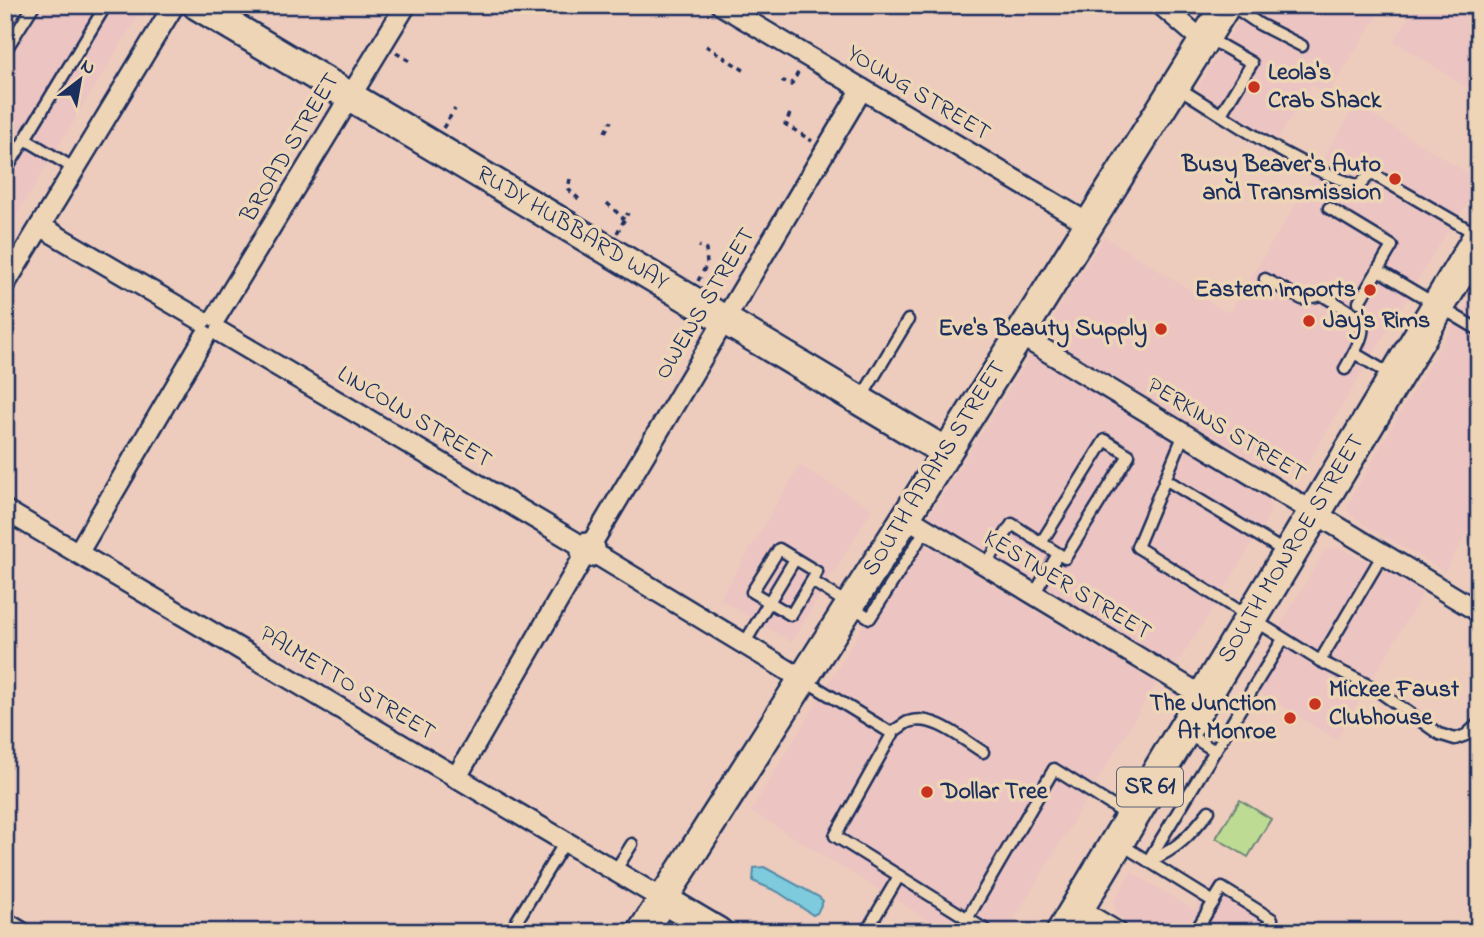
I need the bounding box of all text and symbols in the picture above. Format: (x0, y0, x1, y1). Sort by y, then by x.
street label: YOUNG STREET (839, 37, 997, 151)
north arrow (46, 46, 116, 116)
text: N (75, 53, 100, 83)
place label: Leola's Crab Shack (1268, 56, 1382, 119)
street label: BROAD STREET (232, 66, 350, 230)
marker: Leola's Crab Shack (1246, 79, 1262, 95)
place label: Busy Beaver's Auto and Transmission (1181, 148, 1381, 211)
street label: RUDY HUBBARD WAY (469, 158, 675, 300)
marker: Busy Beaver's Auto and Transmission (1387, 171, 1403, 187)
street label: OWENS STREET (647, 221, 765, 387)
place label: Eastern Imports (1195, 273, 1356, 308)
marker: Eastern Imports (1362, 282, 1378, 298)
place label: Jay's Rims (1323, 304, 1430, 340)
place label: Eve's Beauty Supply (938, 312, 1147, 348)
marker: Jay's Rims (1301, 313, 1317, 329)
marker: Eve's Beauty Supply (1153, 321, 1169, 337)
street label: SOUTH ADAMS STREET (854, 354, 1016, 584)
street label: LINCOLN STREET (330, 358, 498, 478)
street label: PERKINS STREET (1140, 370, 1313, 493)
street label: SOUTH MONROE STREET (1210, 428, 1375, 670)
street label: KESTNER STREET (976, 522, 1158, 650)
street label: PALMETTO STREET (252, 618, 442, 751)
place label: Mickee Faust Clubhouse (1329, 673, 1460, 736)
place label: The Junction At Monroe (1150, 687, 1277, 750)
marker: Mickee Faust Clubhouse (1307, 696, 1323, 712)
marker: The Junction At Monroe (1282, 710, 1298, 726)
road number: SR 61 (1117, 768, 1183, 806)
place label: Dollar Tree (940, 775, 1049, 810)
marker: Dollar Tree (919, 784, 935, 800)

